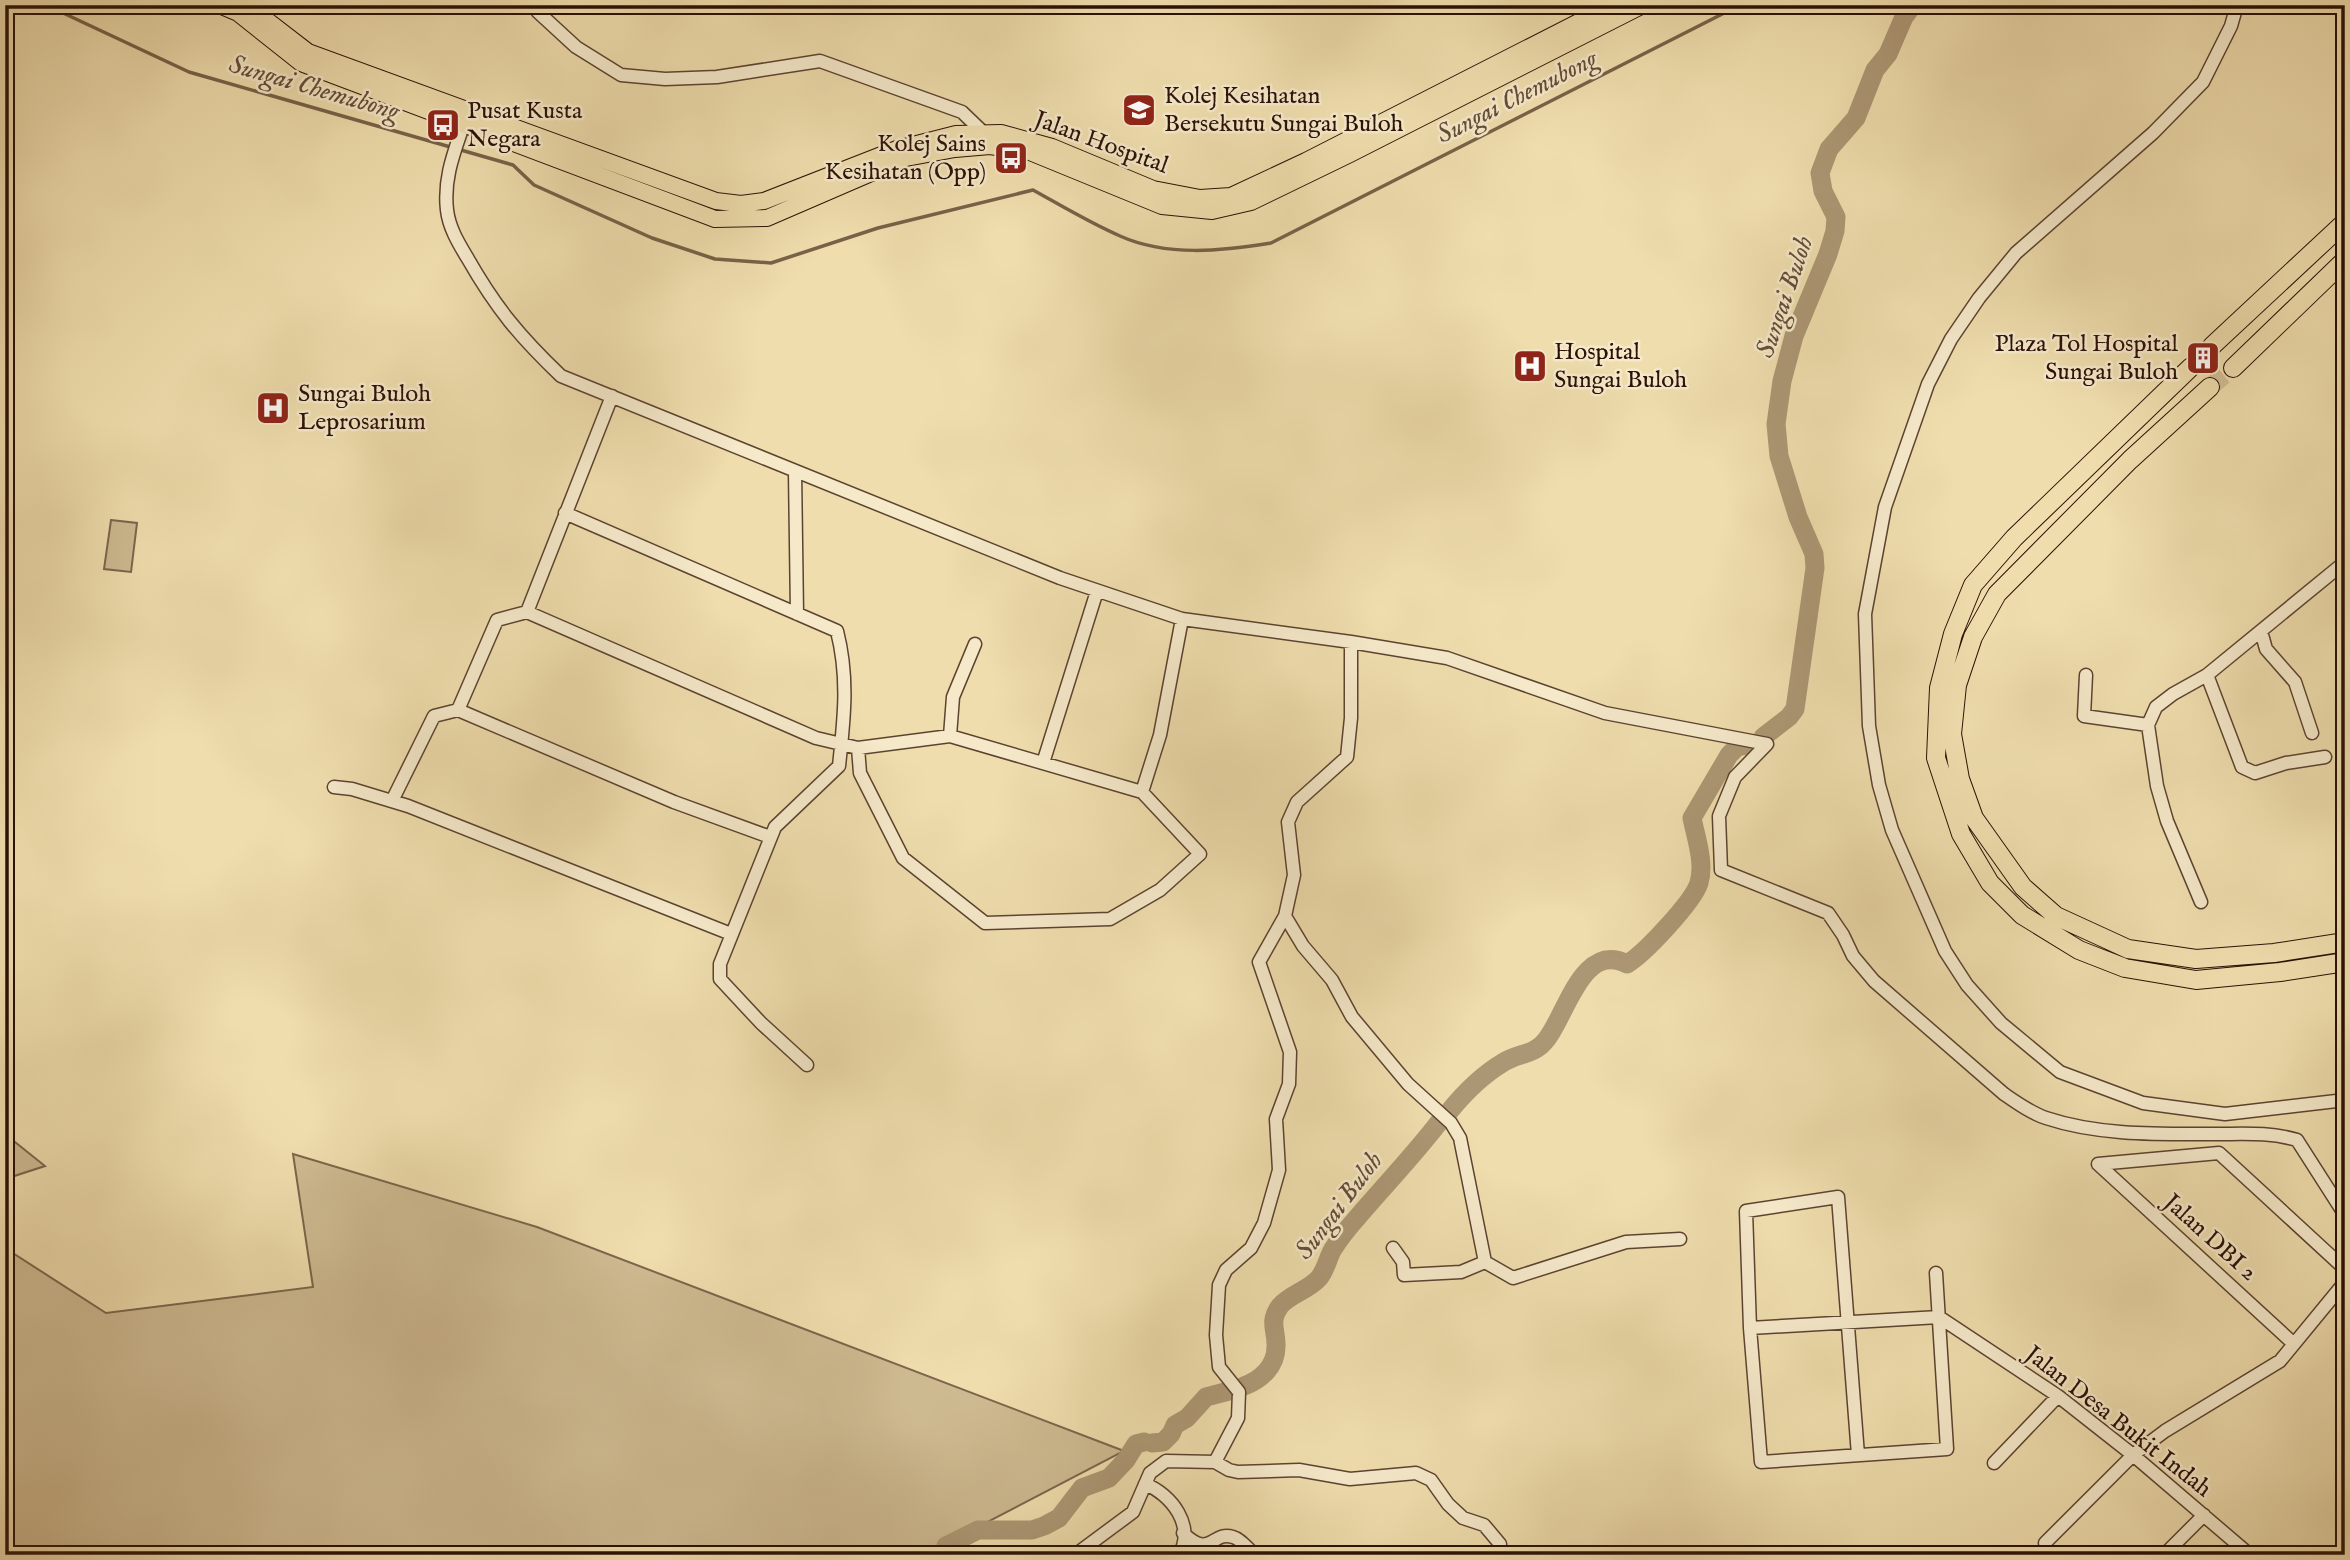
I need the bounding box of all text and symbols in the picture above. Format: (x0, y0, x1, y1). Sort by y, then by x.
water label: Sungai Chemubong (1431, 42, 1604, 152)
water label: Sungai Chemubong (225, 48, 404, 129)
place label: Kolej Kesihatan Bersekutu Sungai Buloh (1164, 81, 1404, 140)
school or university icon: Kolej Kesihatan Bersekutu Sungai Buloh (1120, 91, 1158, 129)
place label: Pusat Kusta Negara (467, 96, 583, 155)
street label: Jalan Hospital (1027, 103, 1173, 182)
bus stop icon: Pusat Kusta Negara (424, 106, 462, 144)
place label: Kolej Sains Kesihatan (Opp) (825, 129, 986, 188)
bus stop icon: Kolej Sains Kesihatan (Opp) (992, 139, 1030, 177)
water label: Sungai Buloh (1749, 232, 1822, 362)
place label: Plaza Tol Hospital Sungai Buloh (1994, 329, 2178, 388)
place label: Hospital Sungai Buloh (1554, 337, 1687, 396)
building icon: Plaza Tol Hospital Sungai Buloh (2184, 339, 2222, 377)
hospital icon: Hospital Sungai Buloh (1511, 347, 1549, 385)
place label: Sungai Buloh Leprosarium (298, 379, 431, 438)
hospital icon: Sungai Buloh Leprosarium (254, 389, 292, 427)
water label: Sungai Buloh (1288, 1146, 1391, 1267)
street label: Jalan DBI 2 (2154, 1186, 2263, 1288)
street label: Jalan Desa Bukit Indah (2016, 1337, 2218, 1505)

